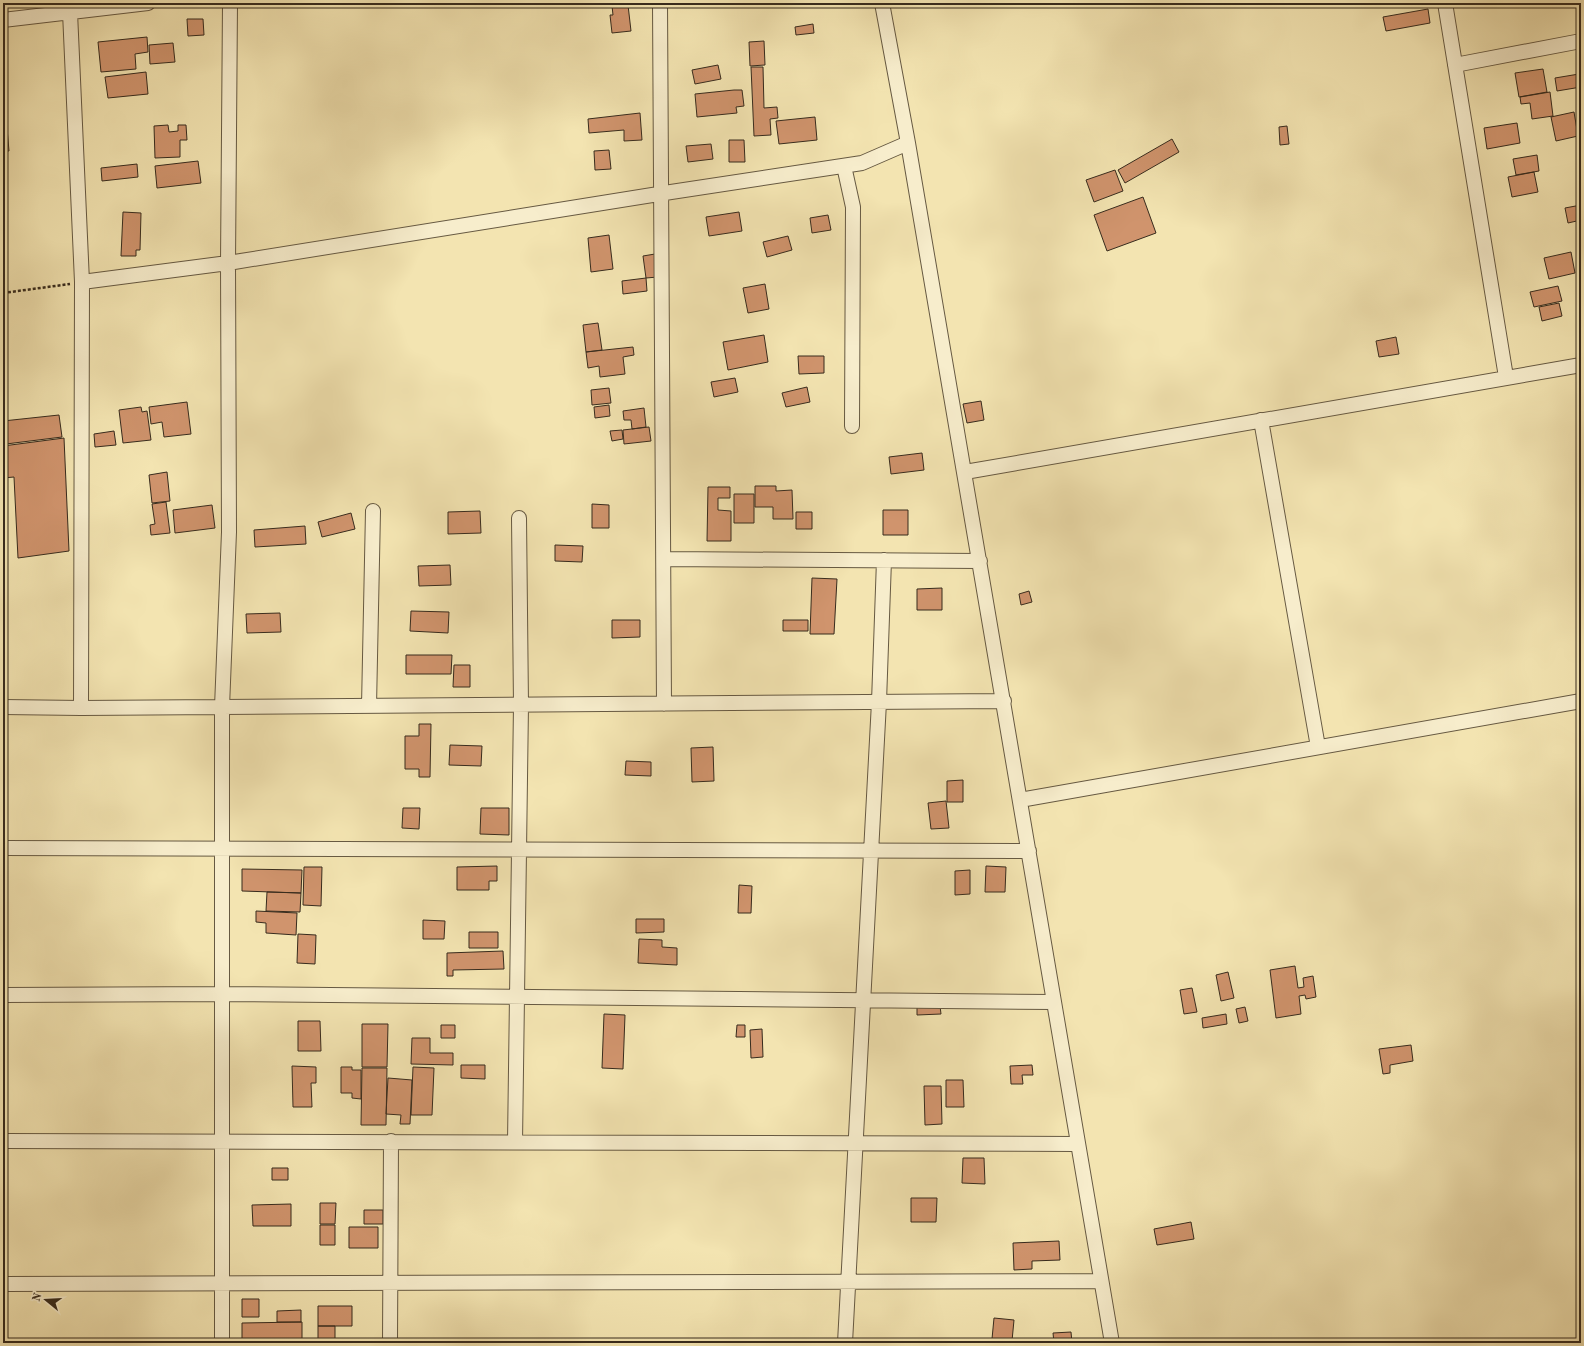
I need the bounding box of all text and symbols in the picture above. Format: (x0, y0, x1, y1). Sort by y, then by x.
north arrow (26, 1280, 66, 1320)
text: N (31, 1291, 45, 1303)

